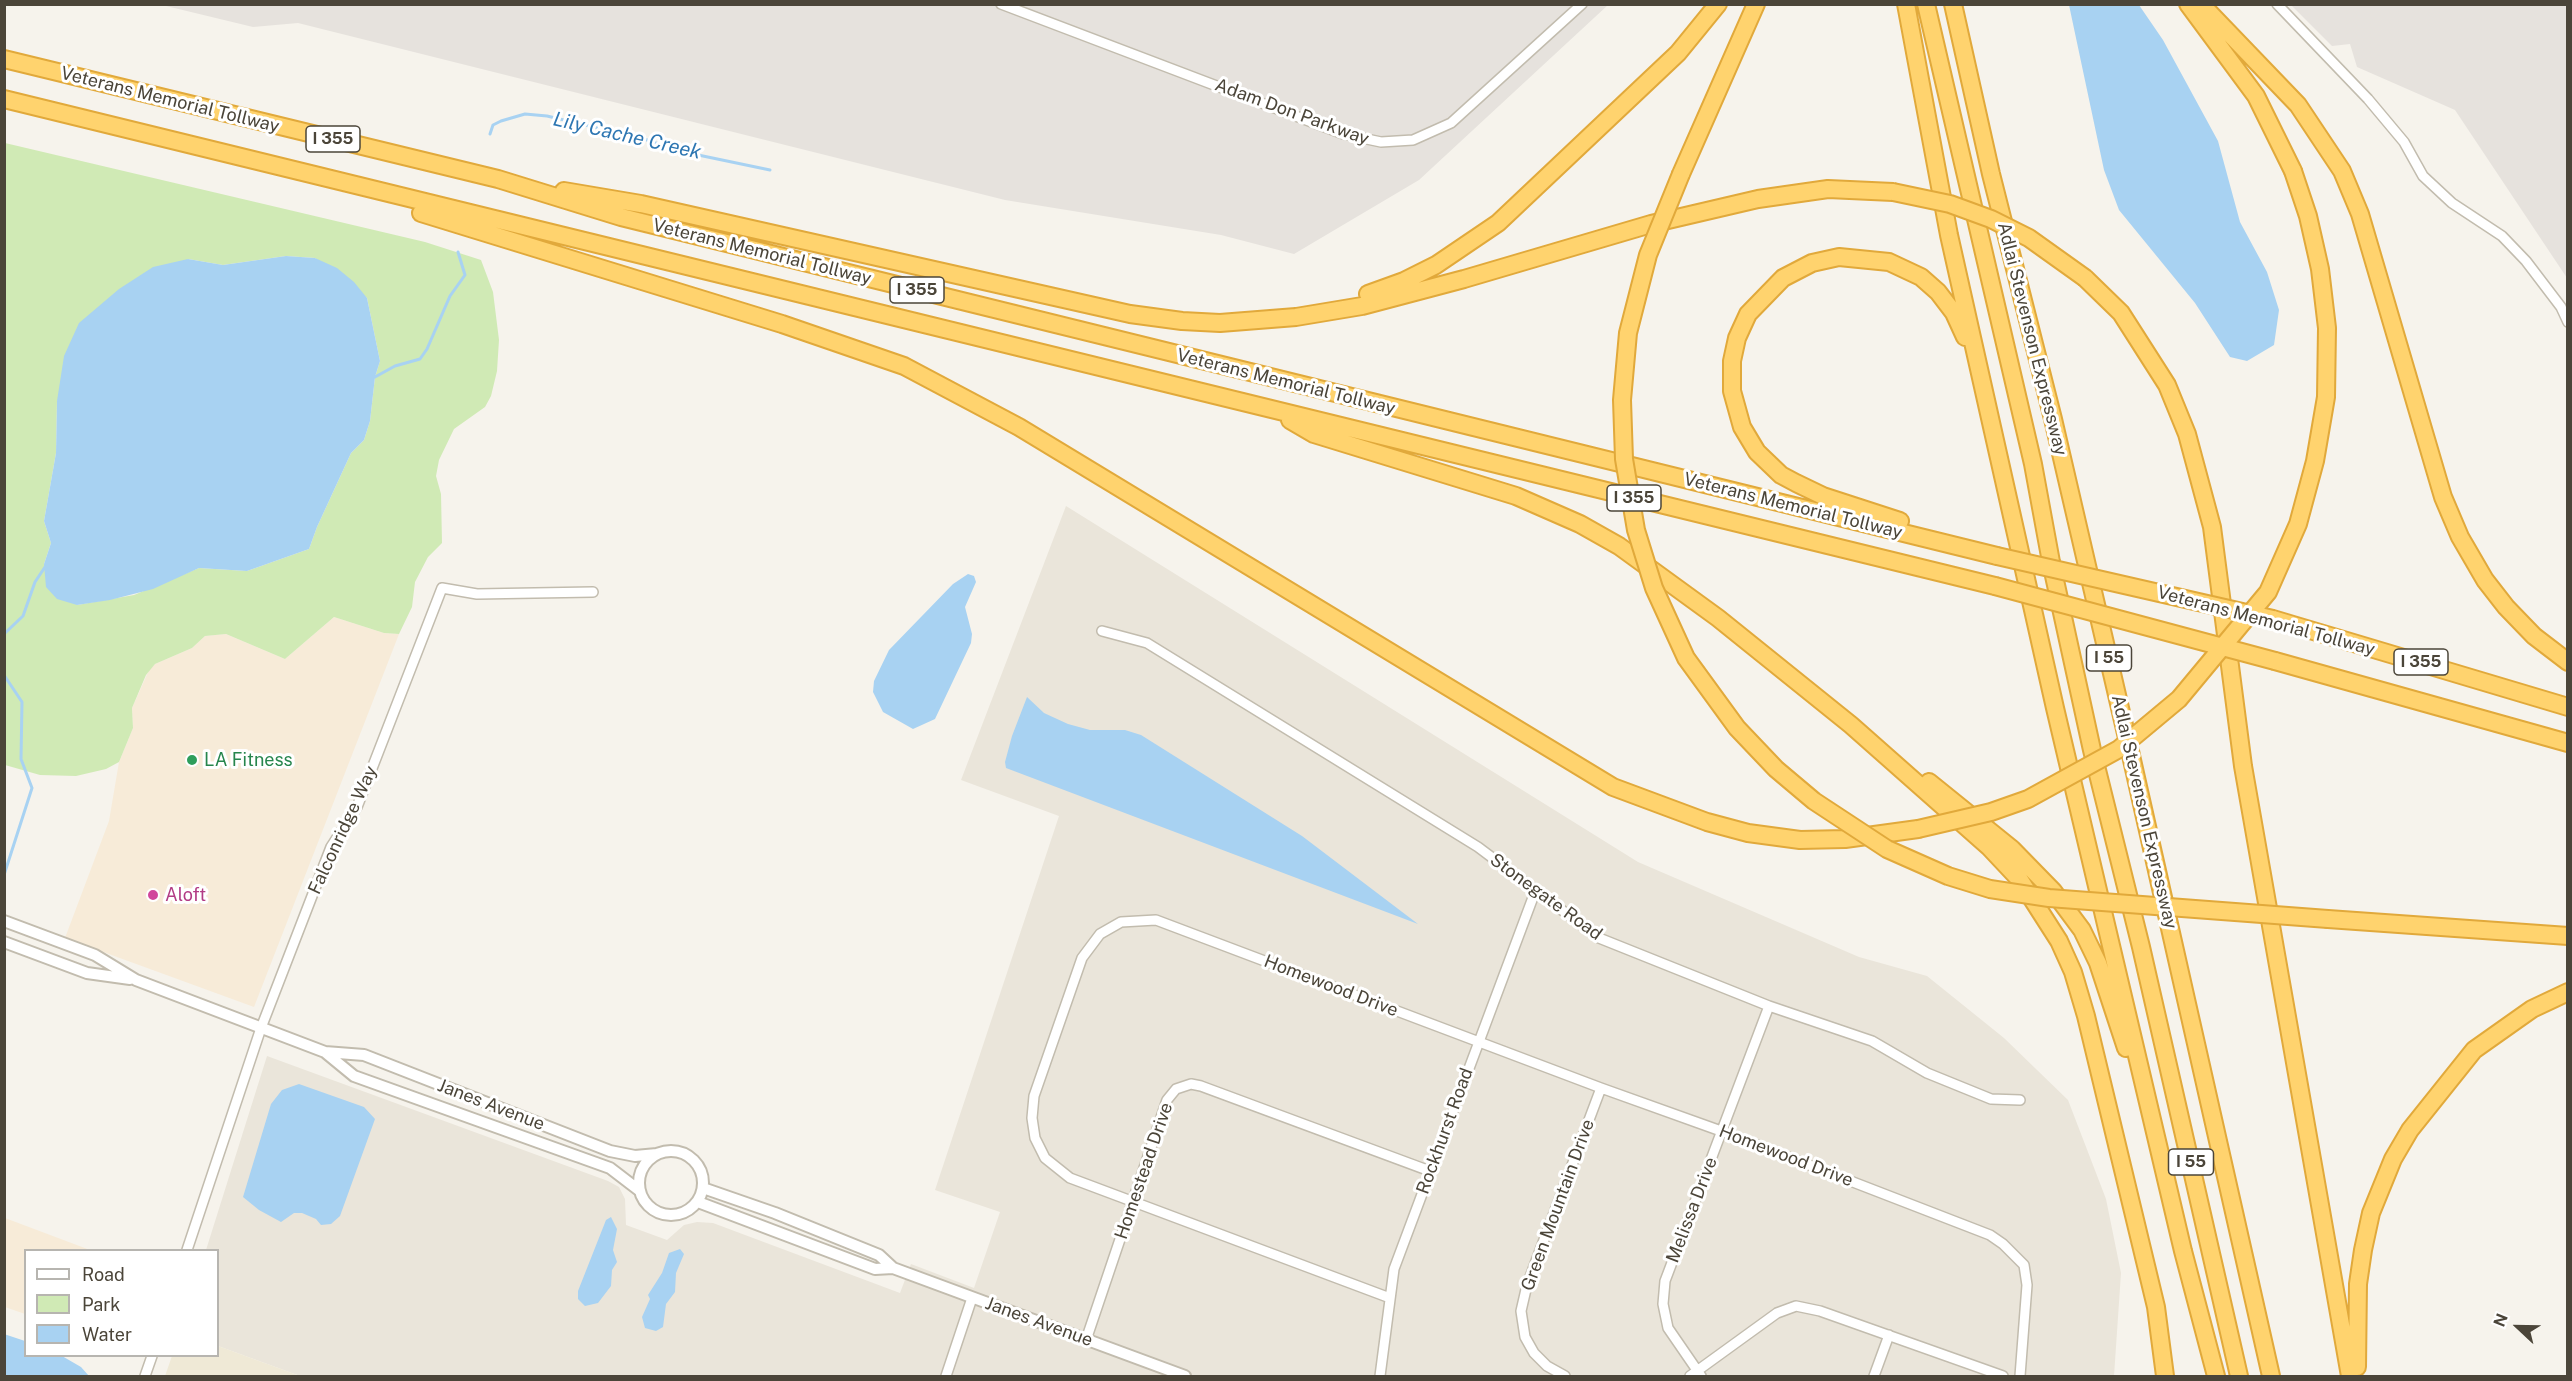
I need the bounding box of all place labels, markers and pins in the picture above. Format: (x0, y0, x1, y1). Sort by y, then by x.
place label: LA Fitness (204, 749, 293, 771)
marker: LA Fitness (185, 753, 199, 767)
place label: Aloft (165, 884, 206, 906)
marker: Aloft (146, 888, 160, 902)

